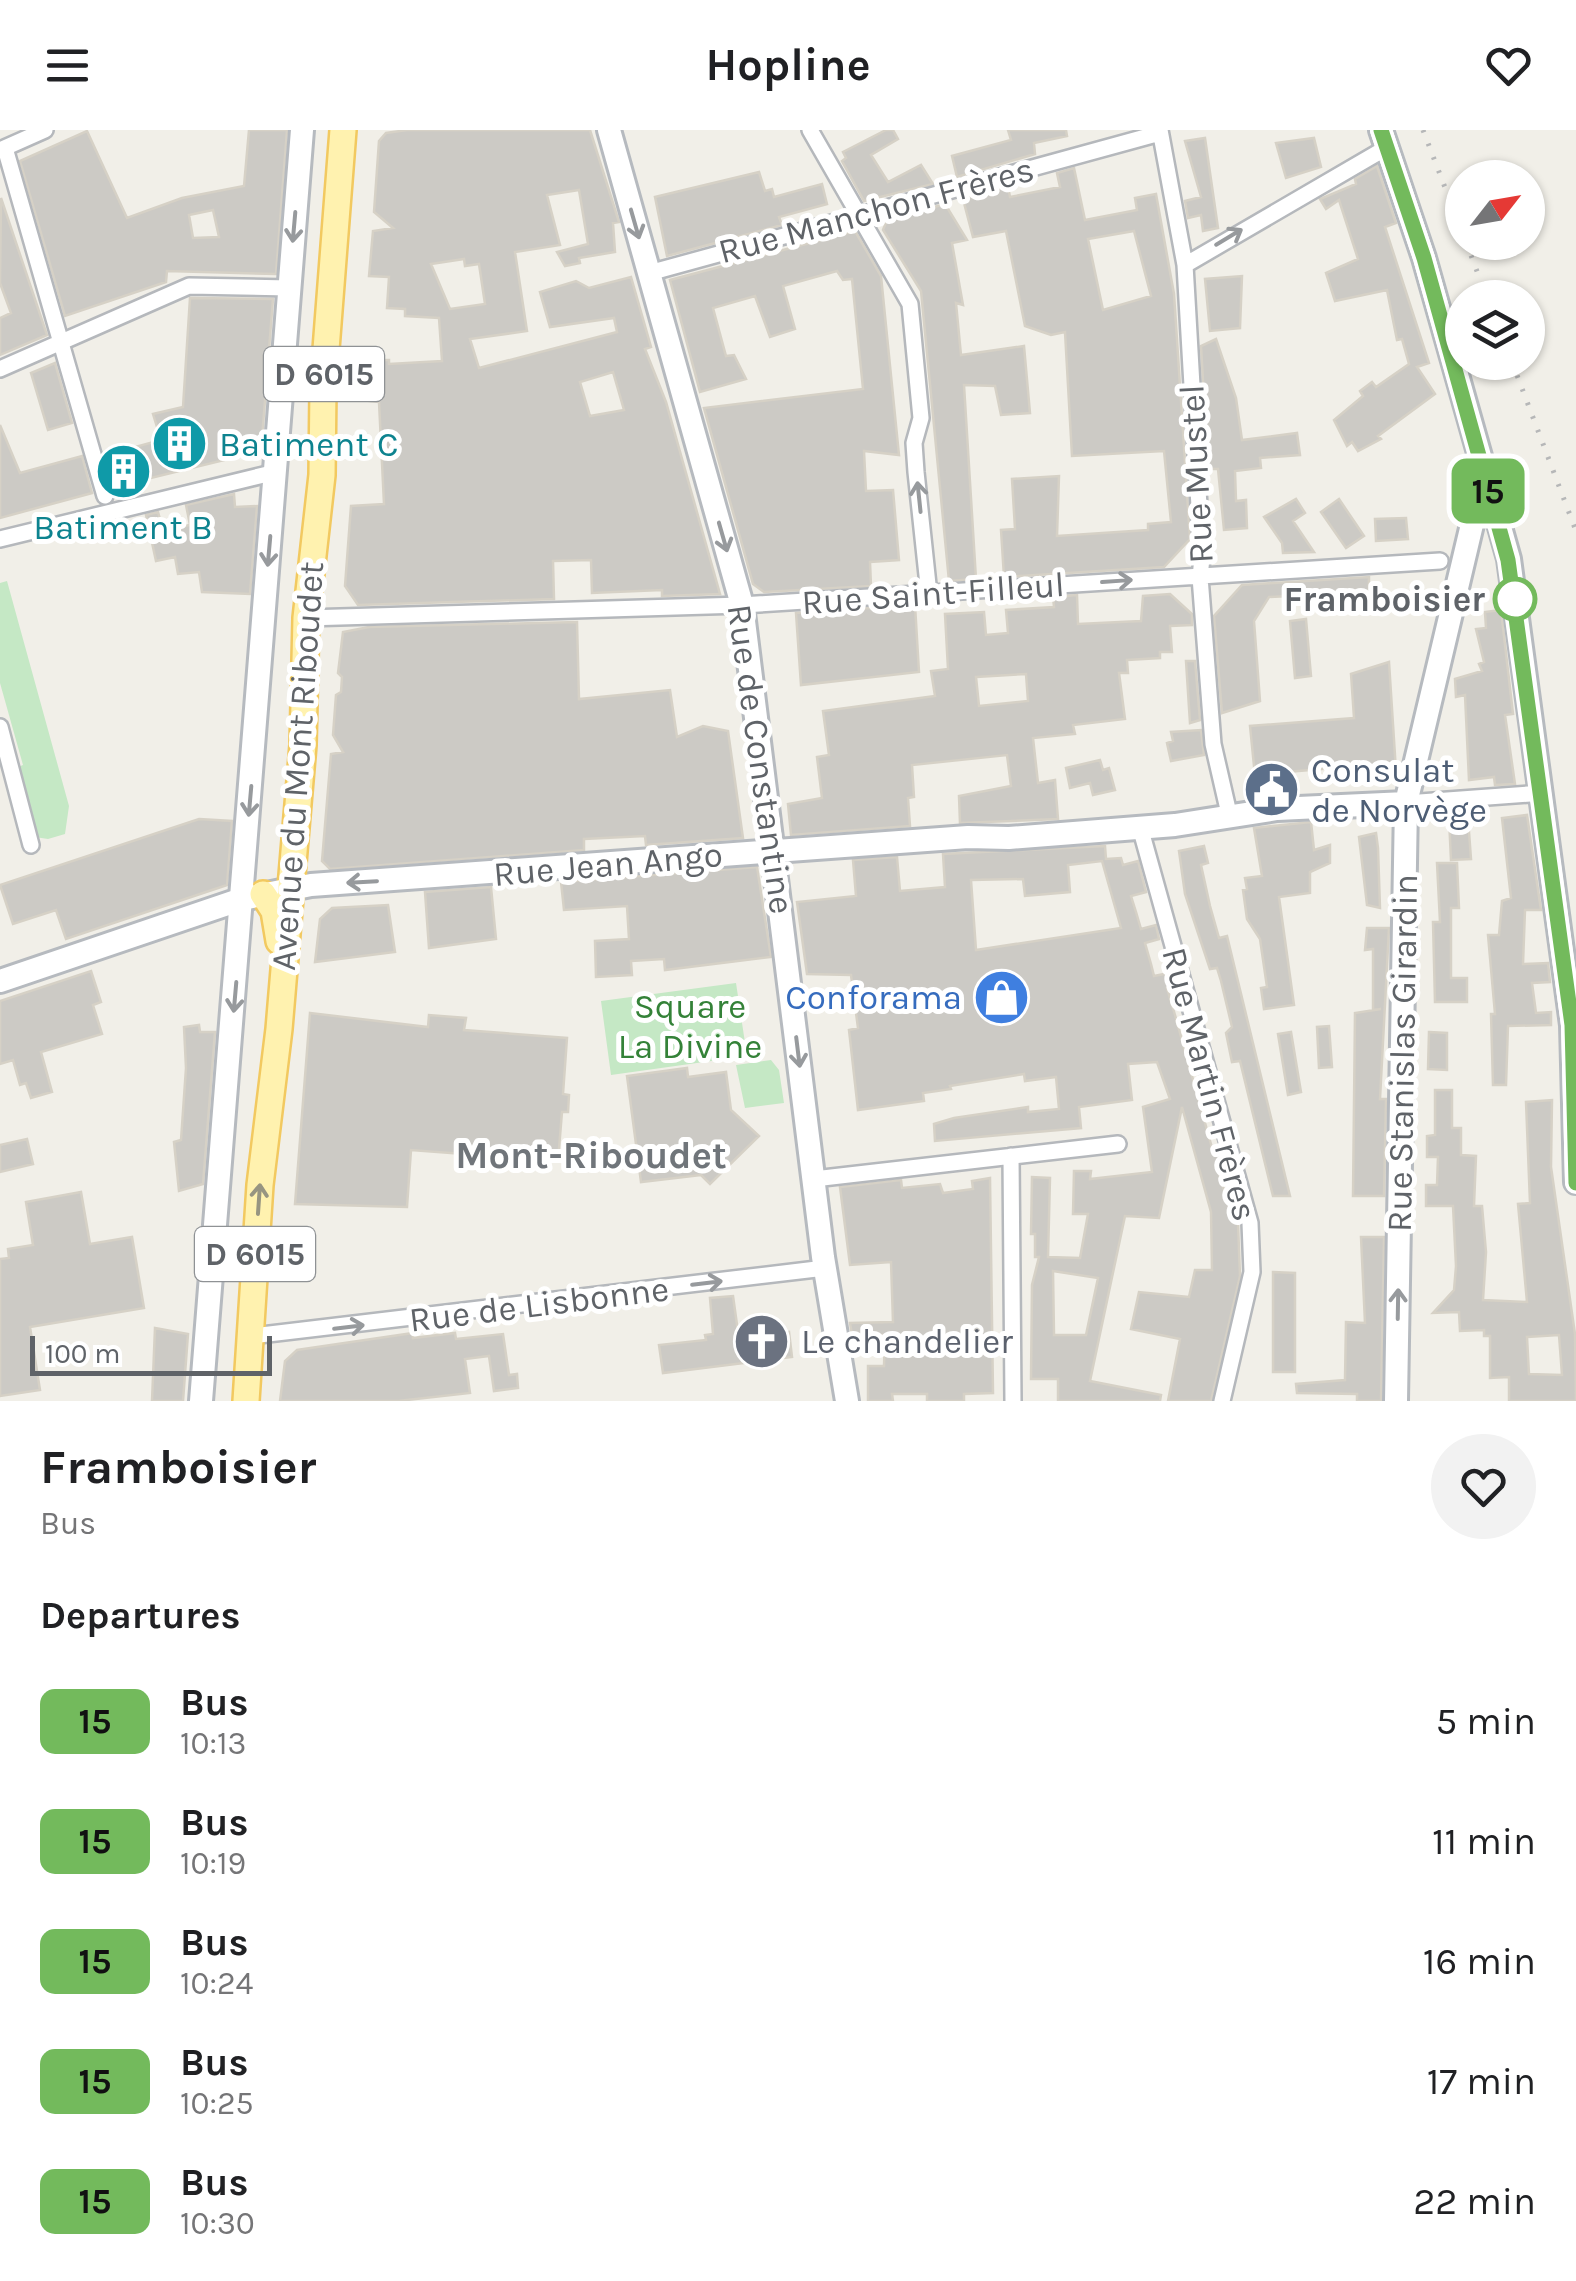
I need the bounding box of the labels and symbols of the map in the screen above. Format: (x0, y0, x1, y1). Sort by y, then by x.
street label: Rue Manchon Frères (714, 149, 1038, 272)
north arrow (1445, 160, 1545, 260)
one-way arrow (627, 208, 645, 239)
one-way arrow (285, 211, 304, 243)
one-way arrow (1214, 227, 1243, 247)
road number: D 6015 (264, 347, 384, 401)
street label: Rue Mustel (1171, 383, 1222, 564)
building icon: Batiment C (150, 414, 210, 474)
place label: Batiment C (219, 424, 398, 465)
building icon: Batiment B (93, 441, 153, 501)
line badge: 15 (1443, 458, 1533, 524)
one-way arrow (909, 481, 928, 513)
place label: Batiment B (33, 507, 213, 548)
one-way arrow (715, 521, 733, 552)
one-way arrow (260, 535, 279, 567)
street label: Avenue du Mont Riboudet (263, 560, 332, 972)
street label: Rue Saint-Filleul (800, 564, 1066, 623)
one-way arrow (1101, 571, 1133, 590)
marker: Framboisier (1494, 578, 1536, 620)
place label: Framboisier (1283, 579, 1485, 620)
street label: Rue de Constantine (718, 602, 803, 917)
place label: Consulat de Norvège (1311, 750, 1487, 831)
public building icon: Consulat de Norvège (1242, 760, 1302, 820)
one-way arrow (240, 785, 259, 817)
street label: Rue Jean Ango (492, 834, 724, 895)
one-way arrow (346, 873, 378, 892)
street label: Rue Stanislas Girardin (1379, 874, 1426, 1232)
street label: Rue Martin Frères (1153, 943, 1266, 1225)
shop icon: Conforama (971, 967, 1031, 1027)
place label: Conforama (785, 977, 962, 1018)
one-way arrow (225, 980, 244, 1012)
park label: Square La Divine (618, 986, 762, 1067)
one-way arrow (789, 1036, 808, 1068)
district label: Mont-Riboudet (455, 1133, 727, 1178)
one-way arrow (250, 1184, 269, 1216)
road number: D 6015 (195, 1227, 315, 1281)
street label: Rue de Lisbonne (407, 1268, 671, 1341)
one-way arrow (690, 1273, 722, 1292)
one-way arrow (1388, 1288, 1408, 1320)
church icon: Le chandelier (732, 1311, 792, 1371)
one-way arrow (333, 1317, 365, 1336)
place label: Le chandelier (801, 1321, 1013, 1362)
scale bar (30, 1331, 272, 1376)

